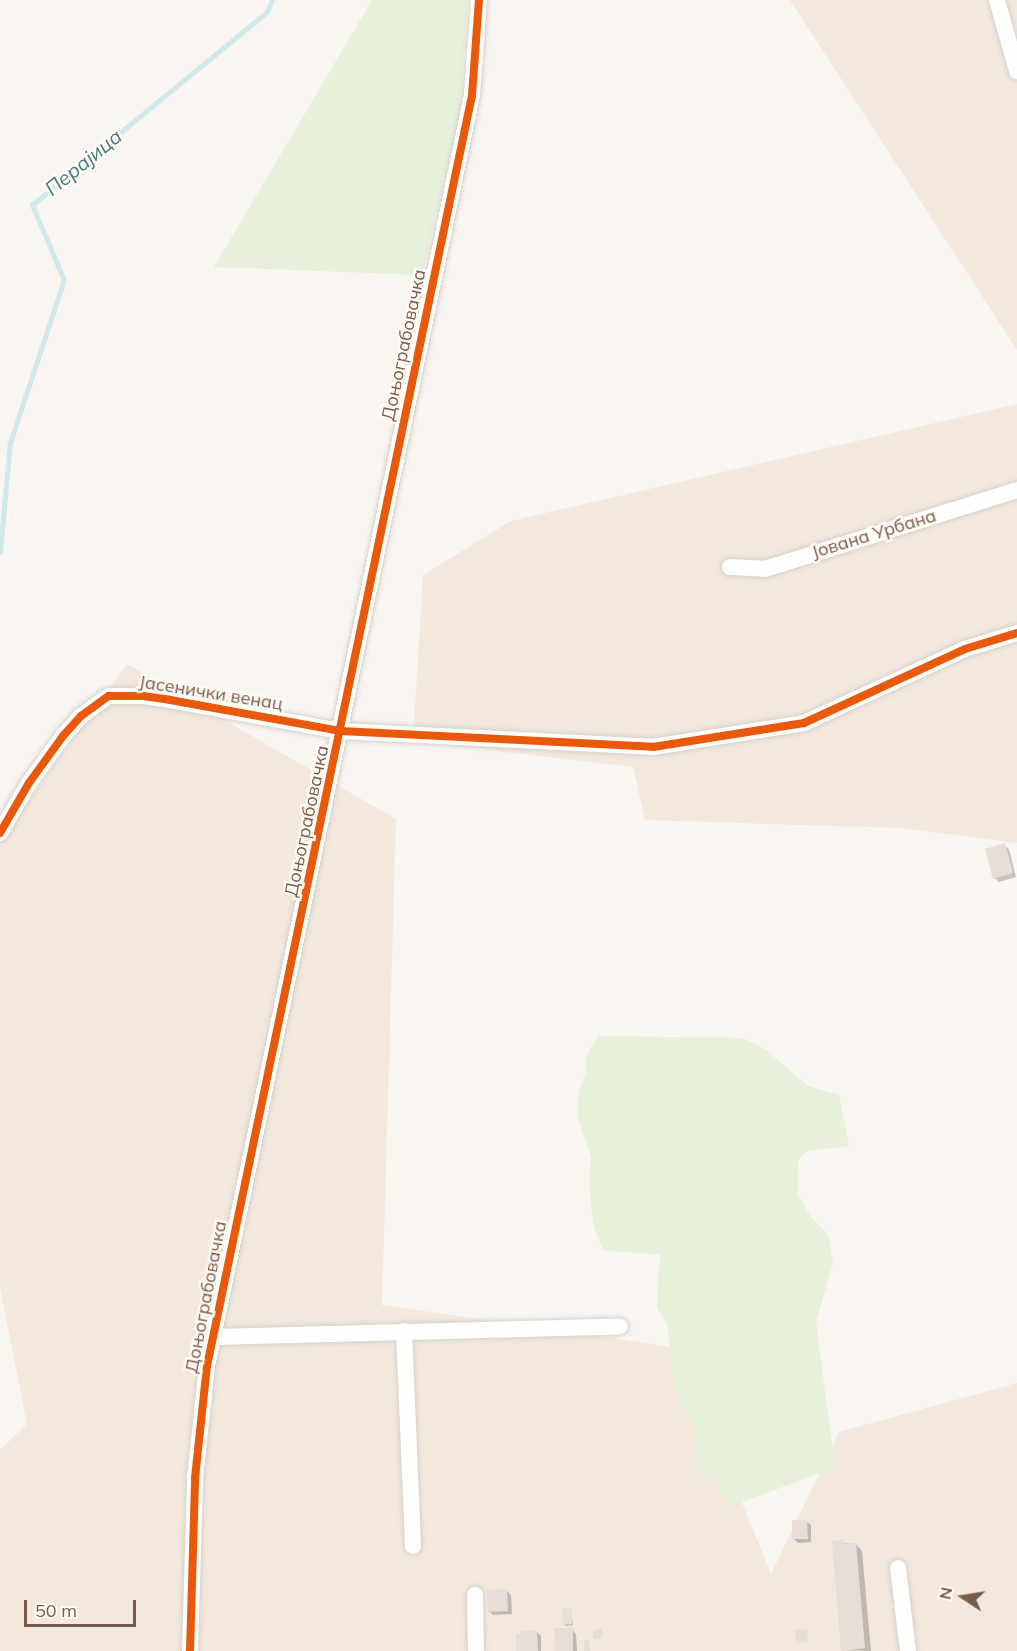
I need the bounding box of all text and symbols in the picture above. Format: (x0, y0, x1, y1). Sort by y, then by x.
water label: Перајица (40, 124, 126, 200)
street label: Доњограбовачка (377, 267, 431, 423)
street label: Јована Урбана (809, 505, 939, 563)
street label: Јасенички венац (137, 671, 285, 715)
street label: Доњограбовачка (280, 743, 334, 899)
street label: Доњограбовачка (181, 1219, 231, 1375)
north arrow (933, 1567, 993, 1627)
text: N (934, 1585, 956, 1601)
scale bar (27, 1588, 140, 1626)
text: 50 m (35, 1599, 77, 1622)

